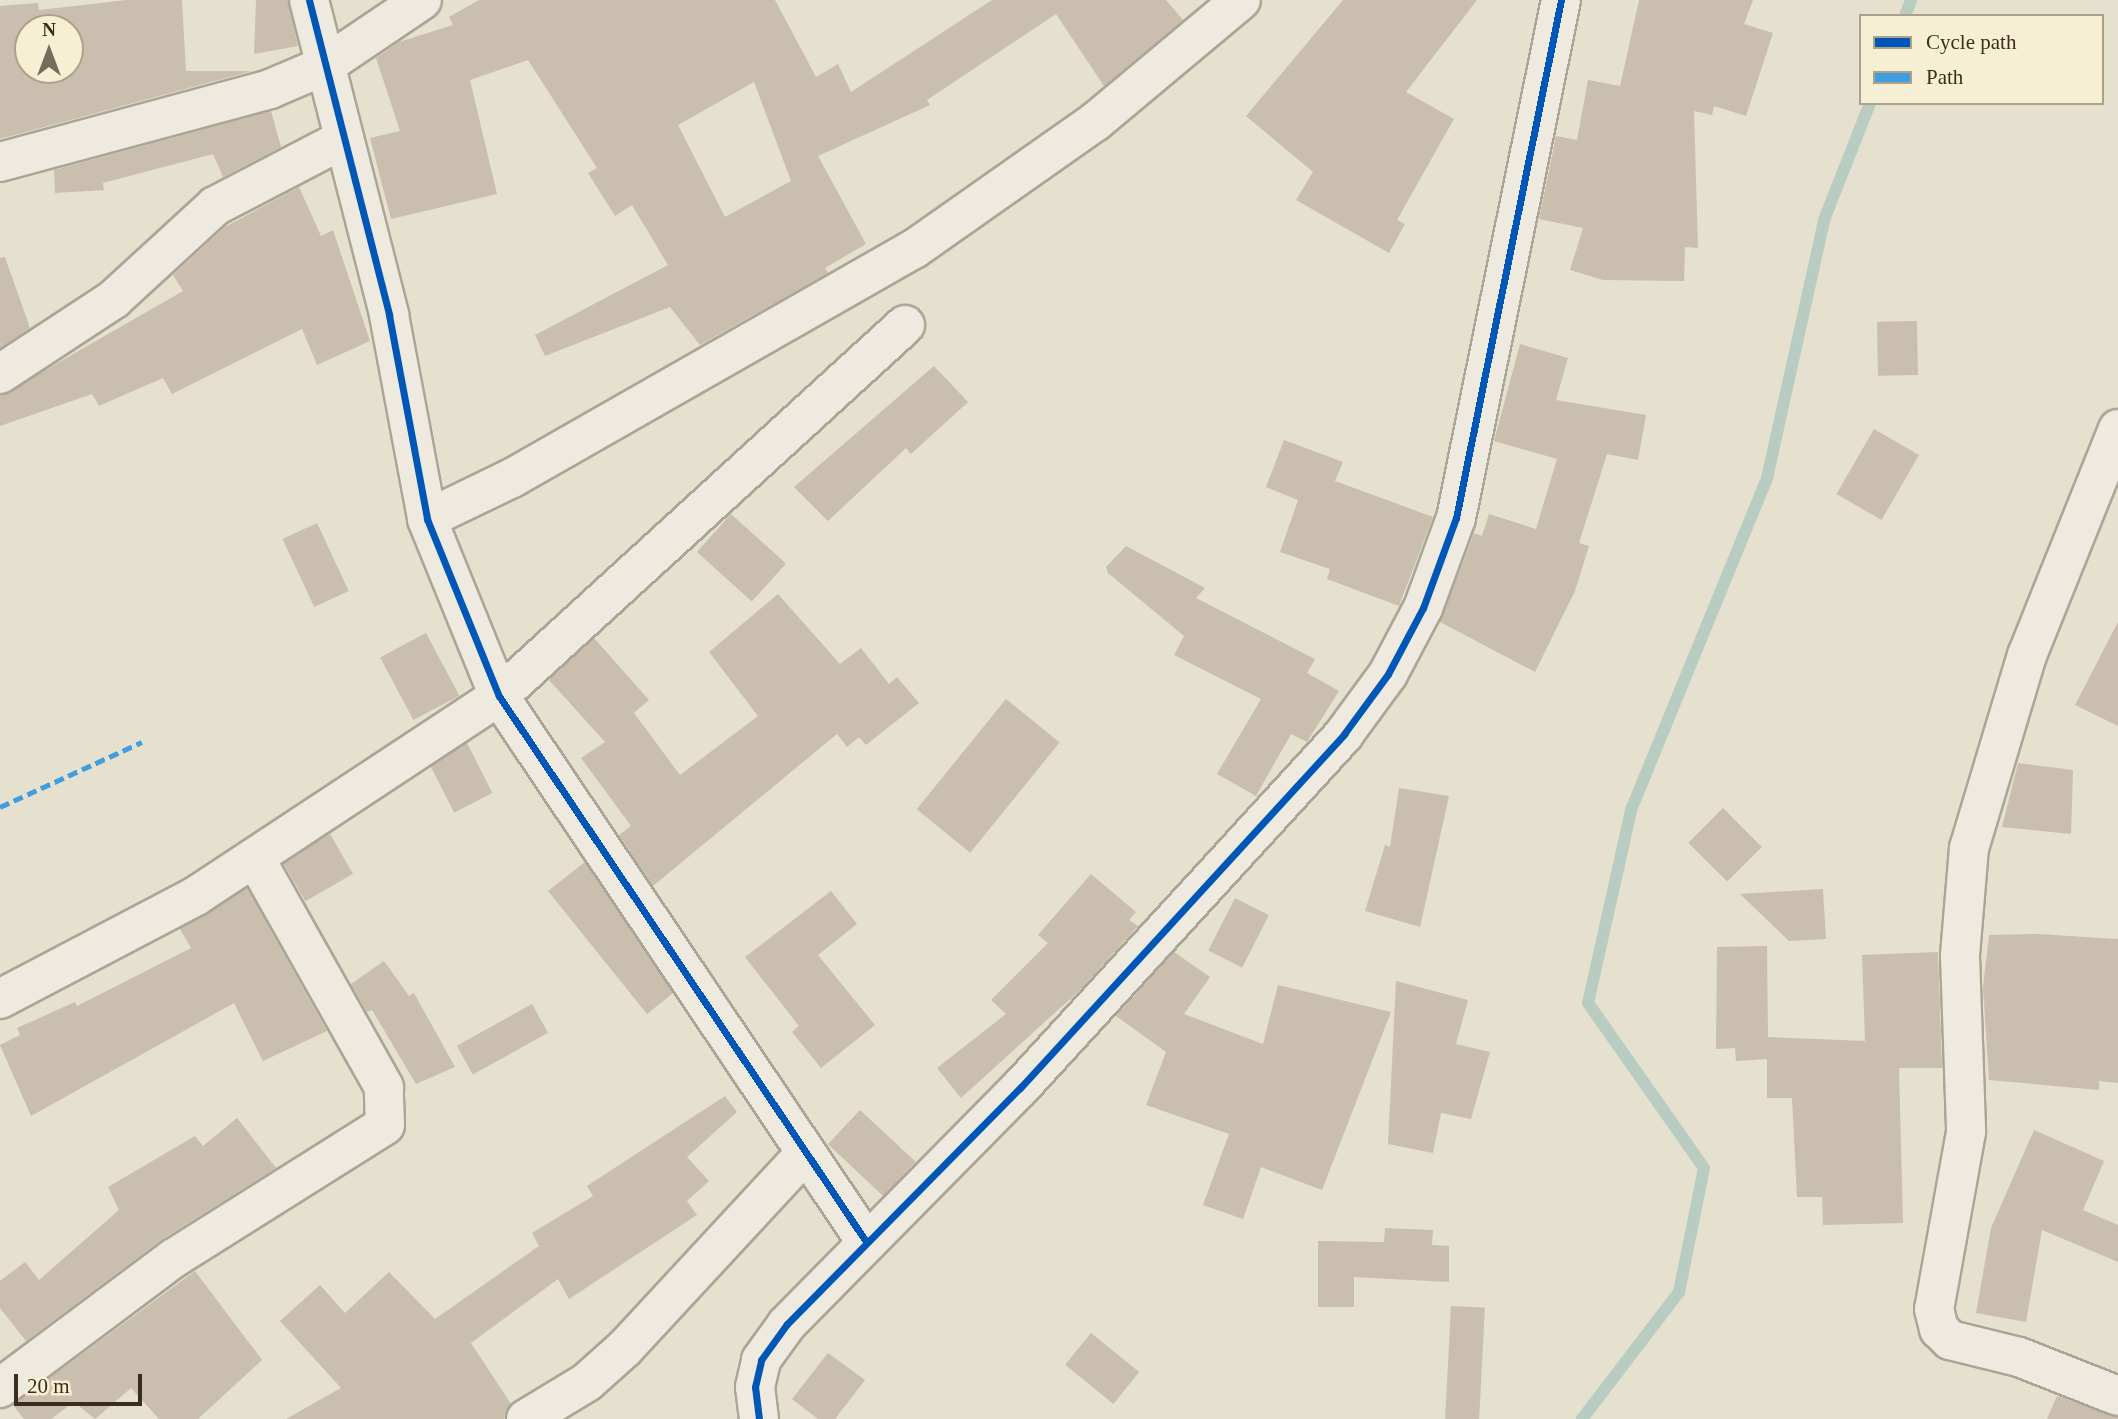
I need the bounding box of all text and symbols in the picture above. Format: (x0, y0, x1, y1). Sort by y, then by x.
north arrow (14, 14, 84, 84)
legend (1859, 14, 2104, 105)
text: N (42, 19, 56, 40)
text: Cycle path (1926, 30, 2016, 54)
text: Path (1926, 65, 1963, 89)
scale bar (18, 1360, 145, 1404)
text: 20 m (27, 1374, 70, 1398)

